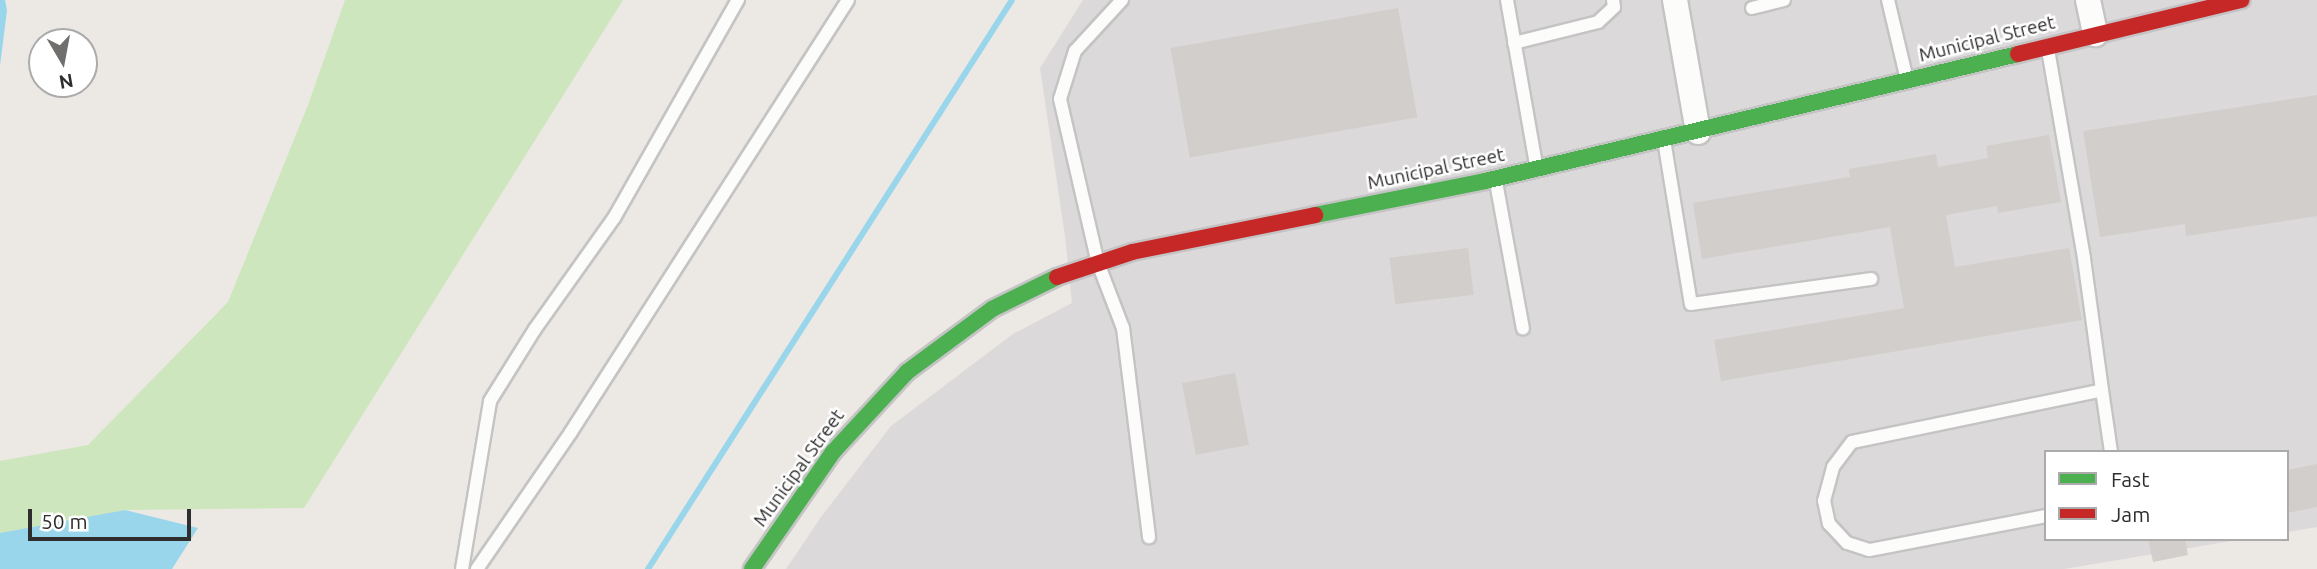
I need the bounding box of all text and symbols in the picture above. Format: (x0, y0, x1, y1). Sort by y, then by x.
street label: Municipal Street (1917, 11, 2057, 67)
north arrow (28, 28, 98, 98)
text: N (57, 70, 75, 94)
street label: Municipal Street (1365, 143, 1507, 195)
street label: Municipal Street (749, 405, 849, 531)
legend (2044, 450, 2289, 541)
text: Fast (2111, 467, 2149, 491)
scale bar (32, 496, 194, 540)
text: Jam (2111, 502, 2150, 526)
text: 50 m (41, 509, 88, 533)

